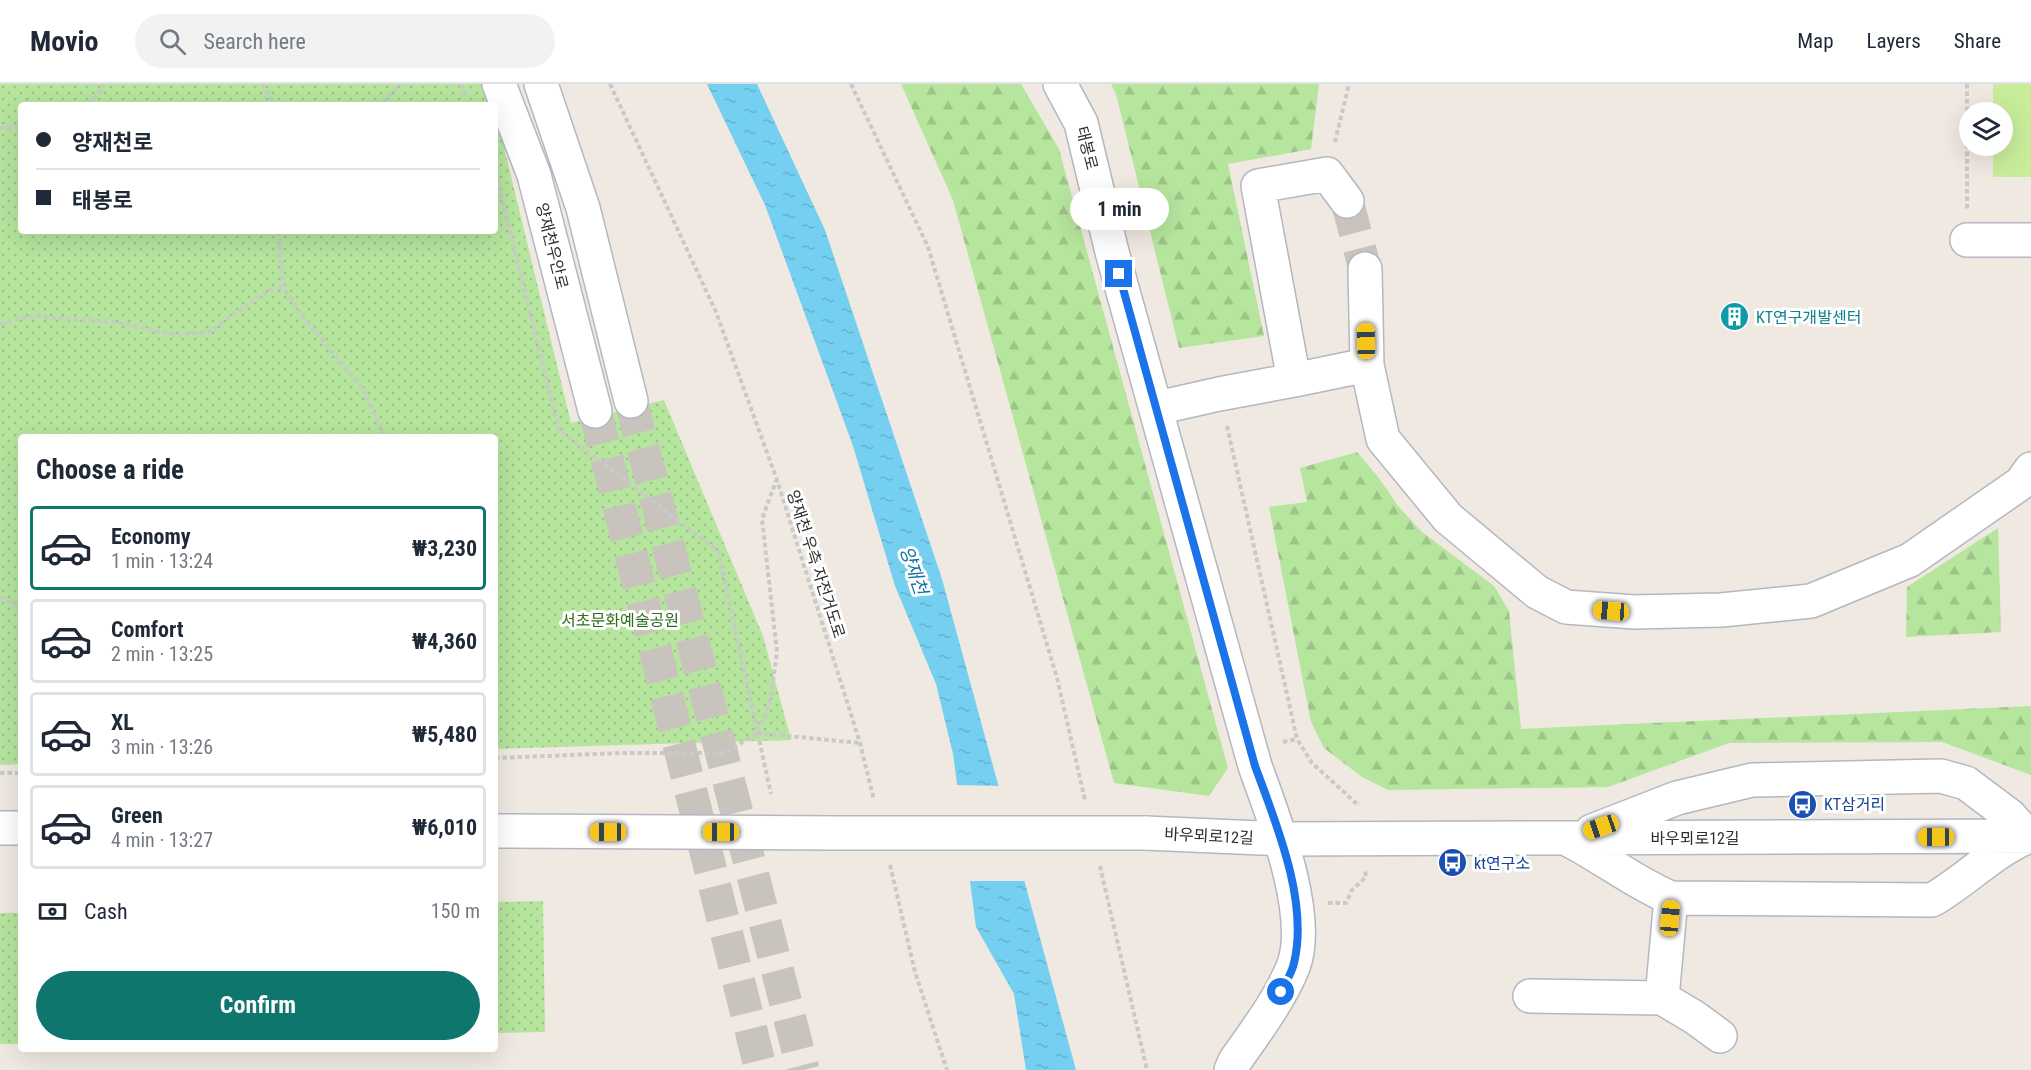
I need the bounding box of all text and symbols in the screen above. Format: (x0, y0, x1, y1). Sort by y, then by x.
search box (135, 14, 555, 68)
text: Movio (30, 25, 99, 58)
icon: search (156, 25, 189, 58)
text: Search here (204, 29, 306, 54)
text: Map (1797, 29, 1834, 53)
text: Layers (1867, 29, 1921, 53)
text: Share (1954, 29, 2001, 53)
map controls (1959, 102, 2013, 156)
button: layers (1959, 102, 2013, 156)
street label: 태봉로 (1072, 124, 1102, 172)
text: 양재천로 (72, 130, 153, 155)
callout: 1 min (1070, 187, 1168, 229)
text: 태봉로 (72, 188, 133, 213)
text: 1 min (1097, 197, 1142, 221)
street label: 양재천우안로 (532, 201, 572, 291)
route end (1105, 260, 1132, 287)
building icon: KT연구개발센터 (1719, 301, 1751, 333)
place label: KT연구개발센터 (1756, 308, 1861, 327)
car (1357, 323, 1375, 359)
text: Choose a ride (36, 454, 184, 486)
street label: 양재천 우측 자전거도로 (783, 488, 849, 641)
icon: car (39, 521, 93, 575)
text: Economy (111, 524, 191, 549)
text: ₩3,230 (412, 536, 477, 561)
water label: 양재천 (896, 543, 933, 599)
text: 1 min · 13:24 (111, 549, 213, 573)
car (1592, 601, 1630, 621)
park label: 서초문화예술공원 (561, 611, 679, 630)
icon: car (39, 614, 93, 668)
text: Comfort (111, 617, 184, 642)
text: ₩4,360 (412, 629, 477, 654)
text: 2 min · 13:25 (111, 642, 213, 666)
icon: car (39, 707, 93, 761)
text: XL (111, 710, 134, 735)
text: ₩5,480 (412, 722, 477, 747)
text: 3 min · 13:26 (111, 735, 213, 759)
bus stop icon: KT삼거리 (1787, 788, 1819, 820)
place label: KT삼거리 (1824, 795, 1885, 814)
icon: car (39, 800, 93, 854)
text: Green (111, 803, 163, 828)
car (1581, 813, 1621, 841)
text: ₩6,010 (412, 815, 477, 840)
car (590, 823, 626, 841)
car (703, 823, 739, 841)
street label: 바우뫼로12길 (1164, 824, 1254, 848)
text: 4 min · 13:27 (111, 828, 213, 852)
car (1918, 828, 1954, 846)
street label: 바우뫼로12길 (1650, 829, 1740, 848)
bus stop icon: kt연구소 (1437, 847, 1469, 879)
place label: kt연구소 (1474, 854, 1530, 873)
icon: cash (36, 895, 69, 928)
text: Cash (84, 899, 128, 924)
text: 150 m (431, 899, 480, 923)
car (1659, 899, 1681, 937)
button: Confirm (36, 971, 480, 1040)
route start (1267, 978, 1294, 1005)

